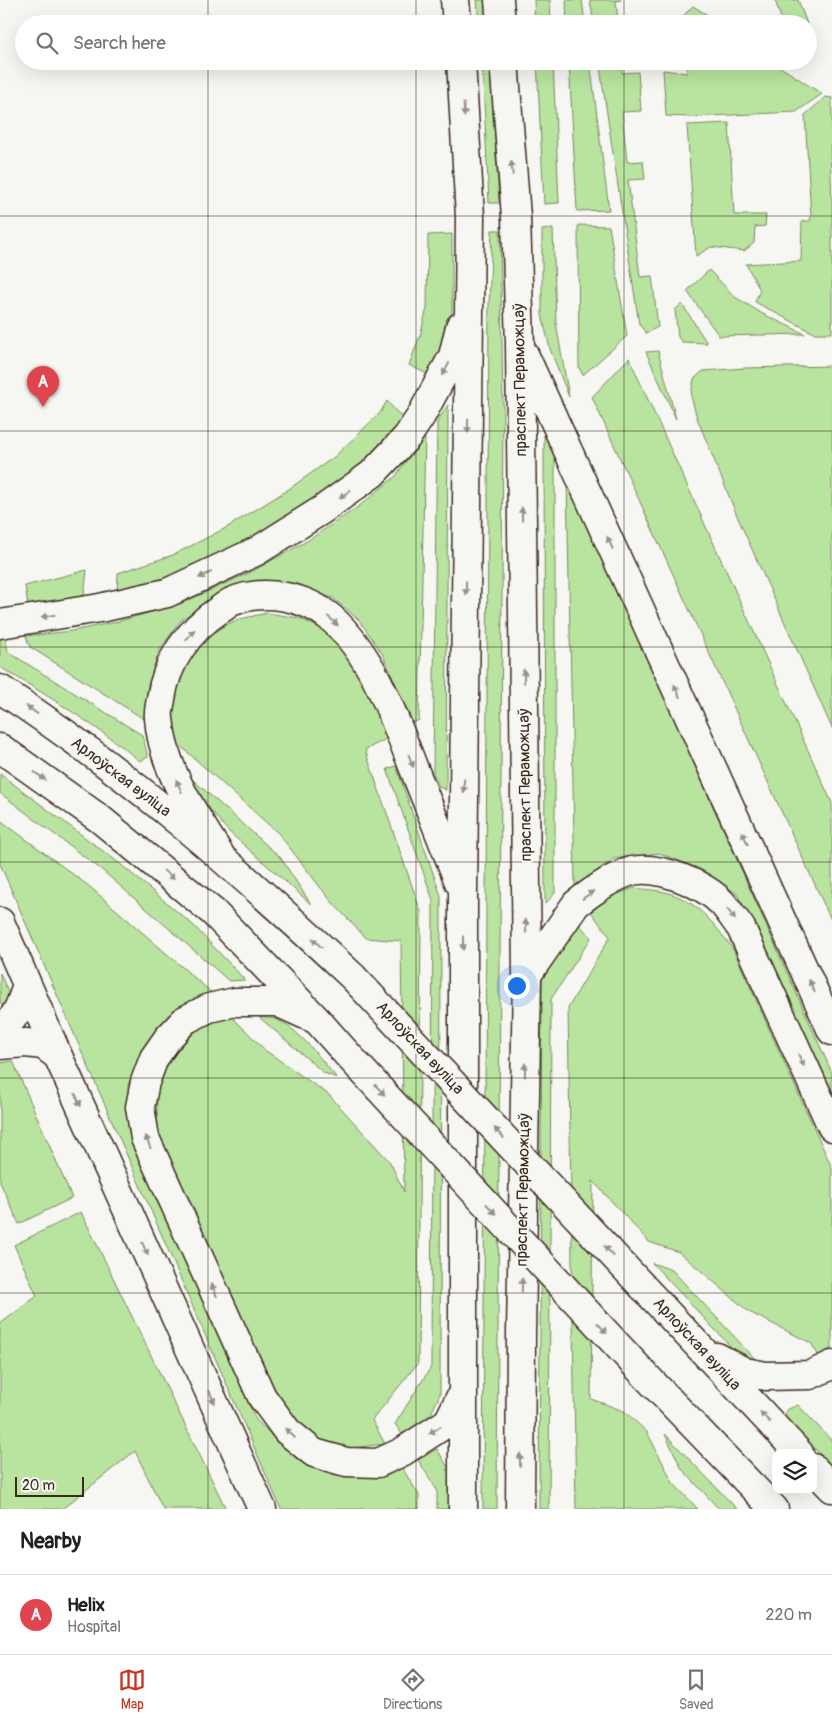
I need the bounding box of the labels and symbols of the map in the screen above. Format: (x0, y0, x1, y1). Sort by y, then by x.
one-way arrow (461, 102, 469, 118)
one-way arrow (508, 160, 516, 176)
street label: праспект Пераможцаў (509, 303, 531, 457)
one-way arrow (442, 362, 450, 377)
pin: A (27, 366, 59, 407)
one-way arrow (464, 418, 472, 434)
one-way arrow (338, 489, 352, 499)
one-way arrow (518, 506, 526, 522)
one-way arrow (606, 536, 614, 550)
one-way arrow (197, 571, 212, 579)
one-way arrow (462, 581, 470, 597)
one-way arrow (40, 613, 56, 621)
one-way arrow (327, 615, 339, 627)
one-way arrow (185, 629, 196, 642)
one-way arrow (520, 668, 528, 684)
one-way arrow (673, 684, 681, 698)
one-way arrow (25, 705, 39, 715)
street label: праспект Пераможцаў (514, 708, 536, 862)
street label: Арлоўская вуліца (67, 733, 175, 821)
one-way arrow (408, 754, 415, 769)
one-way arrow (33, 771, 47, 781)
one-way arrow (460, 778, 468, 794)
one-way arrow (175, 779, 183, 793)
one-way arrow (740, 831, 749, 846)
one-way arrow (162, 870, 175, 881)
one-way arrow (581, 890, 595, 900)
one-way arrow (725, 907, 736, 920)
one-way arrow (522, 918, 530, 934)
one-way arrow (459, 935, 467, 951)
one-way arrow (311, 938, 324, 949)
your location (504, 973, 530, 999)
one-way arrow (807, 979, 815, 993)
street label: Арлоўская вуліца (372, 997, 468, 1099)
one-way arrow (798, 1053, 806, 1067)
one-way arrow (522, 1062, 530, 1078)
one-way arrow (374, 1083, 386, 1095)
one-way arrow (74, 1093, 82, 1107)
street label: праспект Пераможцаў (512, 1113, 534, 1267)
one-way arrow (493, 1127, 505, 1139)
one-way arrow (144, 1134, 152, 1149)
one-way arrow (485, 1202, 497, 1214)
one-way arrow (141, 1242, 149, 1256)
one-way arrow (603, 1246, 615, 1258)
one-way arrow (518, 1277, 526, 1293)
one-way arrow (210, 1283, 218, 1297)
street label: Арлоўская вуліца (649, 1293, 745, 1395)
one-way arrow (596, 1321, 608, 1333)
one-way arrow (208, 1390, 216, 1404)
one-way arrow (759, 1412, 771, 1424)
one-way arrow (428, 1426, 441, 1435)
one-way arrow (284, 1427, 296, 1439)
one-way arrow (516, 1452, 524, 1468)
scale bar (15, 1474, 84, 1497)

